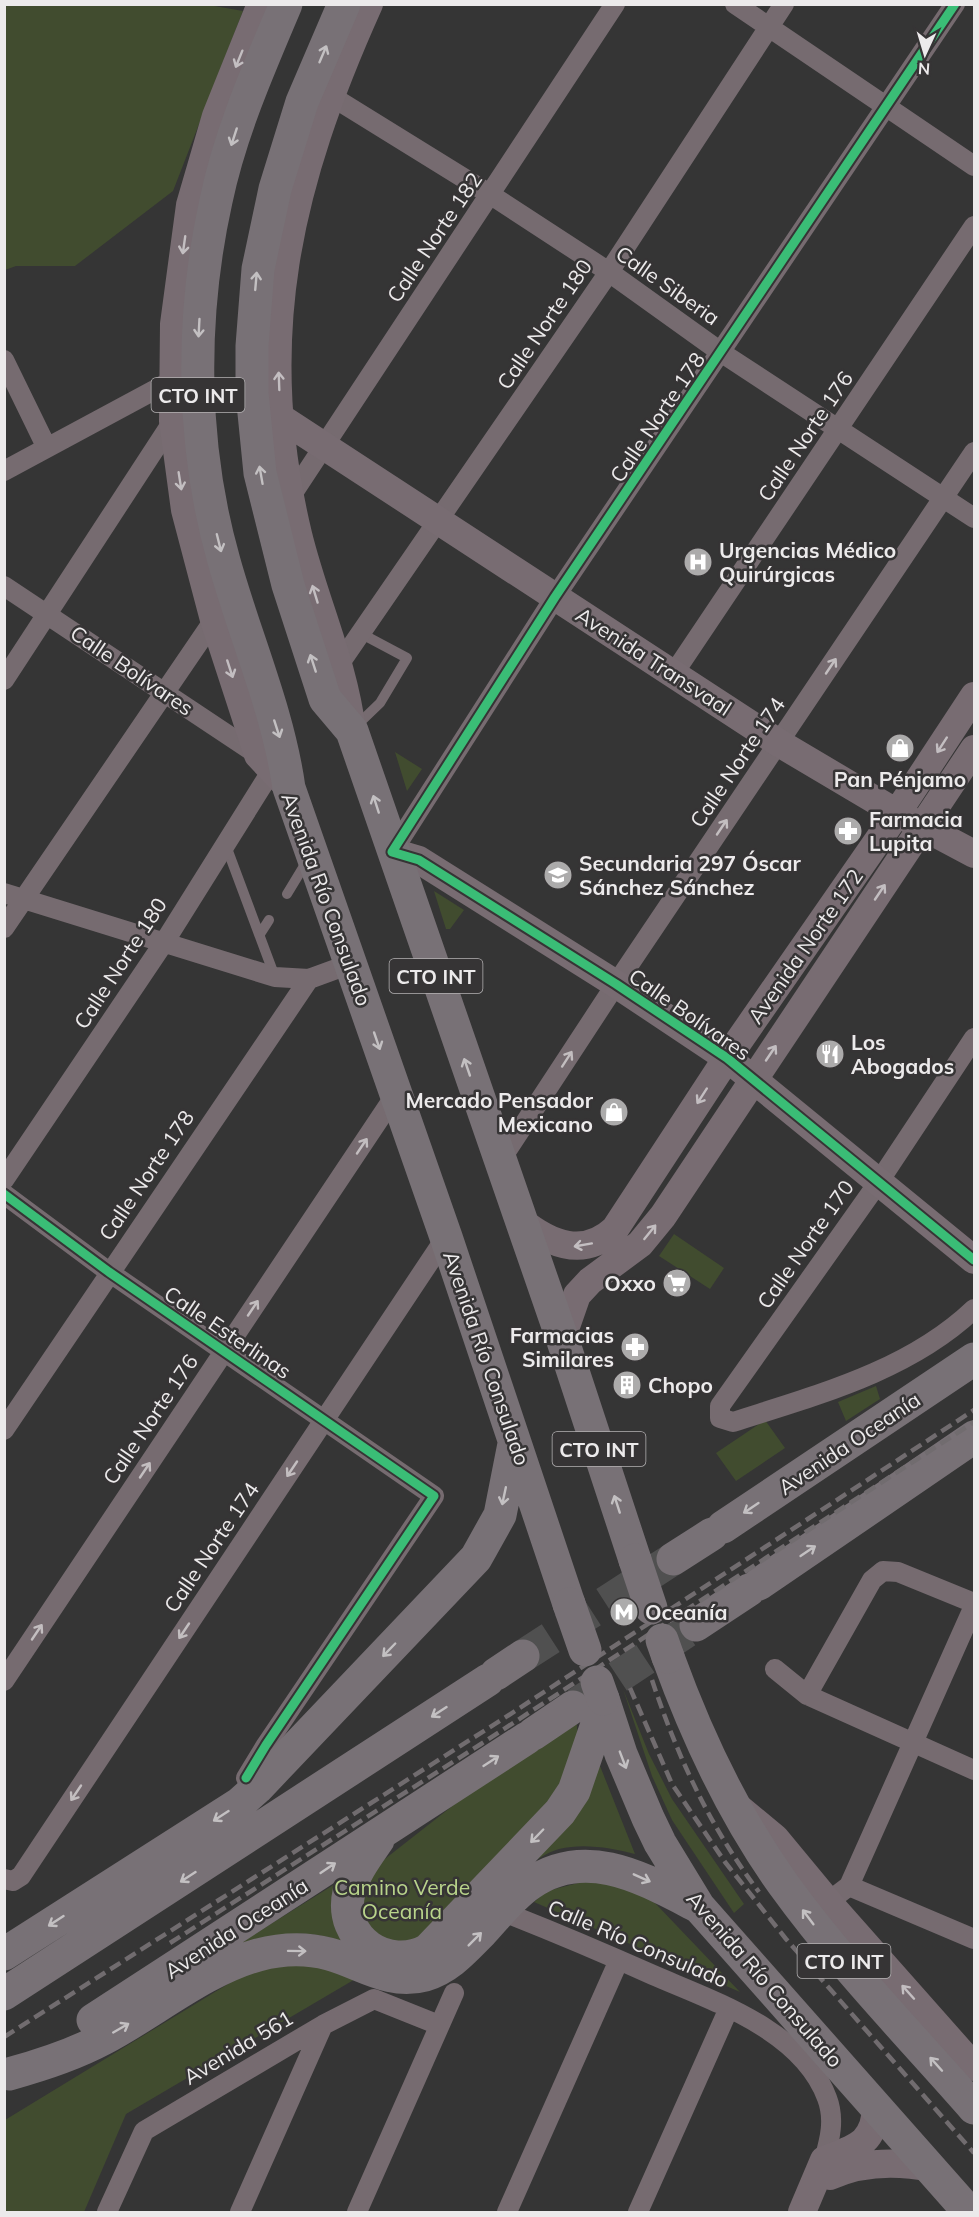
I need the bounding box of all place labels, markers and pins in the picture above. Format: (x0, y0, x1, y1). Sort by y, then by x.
place label: Urgencias Médico Quirúrgicas (719, 537, 896, 587)
hospital icon: Urgencias Médico Quirúrgicas (682, 546, 714, 578)
shop icon: Pan Pénjamo (884, 732, 916, 764)
place label: Pan Pénjamo (834, 766, 966, 792)
place label: Farmacia Lupita (869, 806, 963, 856)
pharmacy icon: Farmacia Lupita (832, 815, 864, 847)
place label: Secundaria 297 Óscar Sánchez Sánchez (579, 850, 802, 900)
school or university icon: Secundaria 297 Óscar Sánchez Sánchez (542, 859, 574, 891)
place label: Los Abogados (851, 1029, 954, 1079)
restaurant icon: Los Abogados (814, 1038, 846, 1070)
place label: Mercado Pensador Mexicano (406, 1087, 594, 1137)
shop icon: Mercado Pensador Mexicano (598, 1096, 630, 1128)
supermarket icon: Oxxo (661, 1267, 693, 1299)
place label: Oxxo (604, 1270, 656, 1296)
place label: Farmacias Similares (510, 1322, 614, 1372)
pharmacy icon: Farmacias Similares (619, 1331, 651, 1363)
building icon: Chopo (611, 1369, 643, 1401)
place label: Chopo (648, 1372, 713, 1398)
metro station icon: Oceanía (608, 1596, 640, 1628)
place label: Oceanía (645, 1599, 728, 1625)

